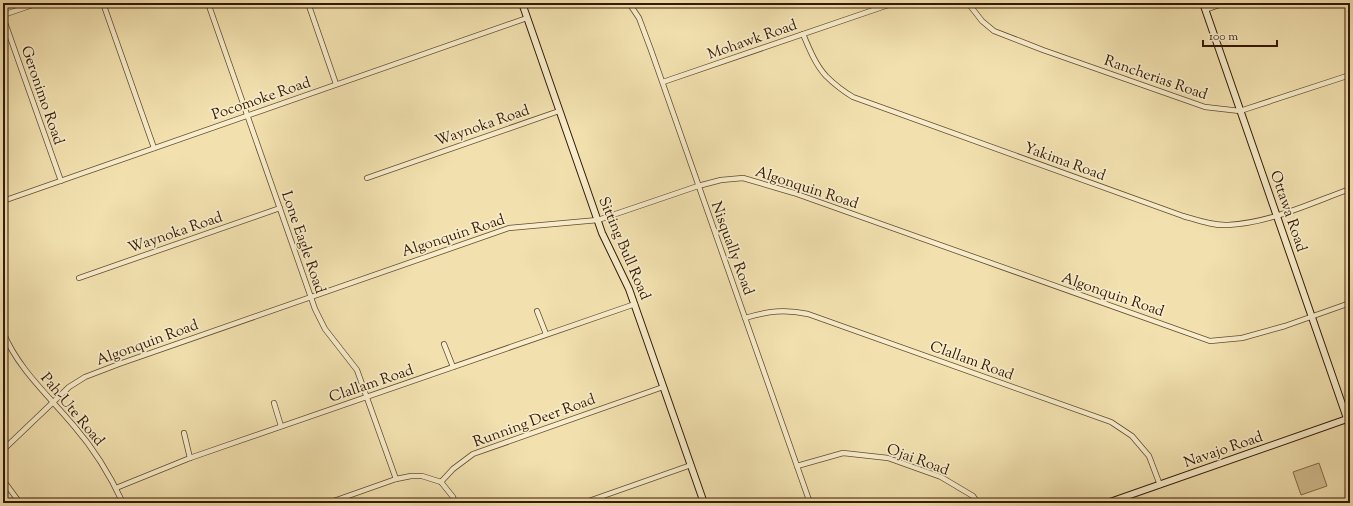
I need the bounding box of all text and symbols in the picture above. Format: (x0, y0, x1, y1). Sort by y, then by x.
street label: Mohawk Road (705, 15, 801, 66)
scale bar (1203, 22, 1277, 48)
text: 100 m (1209, 28, 1238, 46)
street label: Geronimo Road (15, 43, 69, 148)
street label: Rancherias Road (1101, 51, 1211, 106)
street label: Pocomoke Road (209, 73, 314, 126)
street label: Waynoka Road (432, 100, 533, 152)
street label: Yakima Road (1021, 138, 1109, 187)
street label: Algonquin Road (752, 162, 861, 215)
street label: Ottawa Road (1264, 168, 1311, 255)
street label: Lone Eagle Road (275, 188, 330, 297)
street label: Sitting Bull Road (592, 194, 655, 304)
street label: Nisqually Road (705, 199, 758, 299)
street label: Waynoka Road (125, 207, 226, 259)
street label: Algonquin Road (399, 210, 508, 263)
street label: Algonquin Road (1058, 268, 1167, 323)
street label: Algonquin Road (94, 315, 202, 372)
street label: Clallam Road (927, 337, 1017, 386)
street label: Clallam Road (327, 360, 417, 409)
street label: Pah-Ute Road (35, 369, 109, 451)
street label: Running Deer Road (470, 389, 599, 453)
street label: Navajo Road (1181, 427, 1266, 474)
street label: Ojai Road (883, 439, 952, 482)

